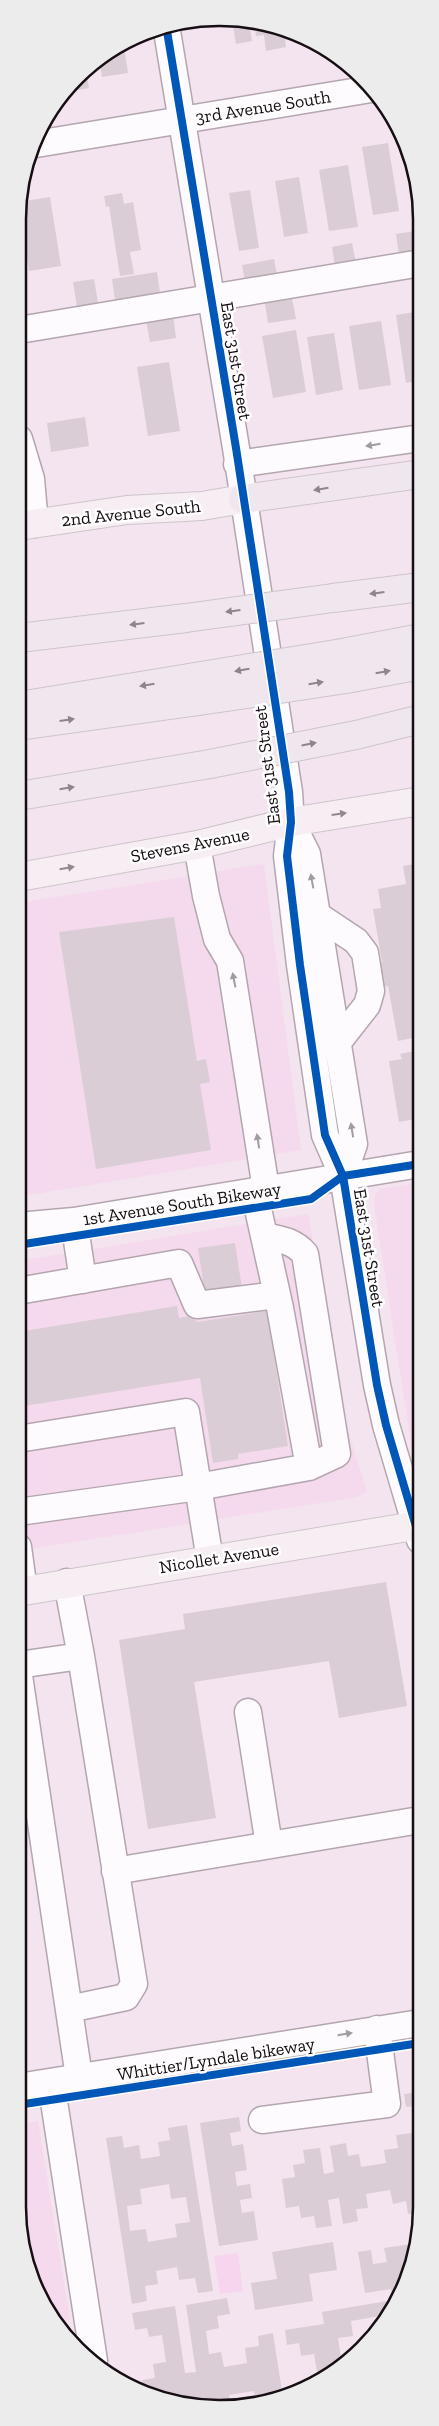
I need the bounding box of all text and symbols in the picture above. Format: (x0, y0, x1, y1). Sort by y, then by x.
street label: 3rd Avenue South (194, 85, 332, 129)
street label: East 31st Street (216, 300, 256, 422)
one-way arrow (364, 441, 380, 449)
one-way arrow (312, 485, 328, 493)
street label: 2nd Avenue South (60, 495, 202, 531)
one-way arrow (369, 589, 385, 597)
one-way arrow (224, 608, 240, 616)
one-way arrow (129, 620, 145, 628)
one-way arrow (233, 666, 249, 674)
one-way arrow (376, 667, 392, 675)
one-way arrow (308, 679, 324, 687)
one-way arrow (139, 681, 155, 689)
street label: East 31st Street (249, 704, 285, 826)
one-way arrow (59, 715, 75, 723)
one-way arrow (302, 740, 318, 748)
one-way arrow (59, 783, 75, 791)
one-way arrow (332, 810, 348, 818)
street label: Stevens Avenue (129, 823, 251, 867)
one-way arrow (59, 864, 75, 872)
one-way arrow (307, 873, 315, 889)
one-way arrow (230, 973, 238, 988)
one-way arrow (348, 1121, 356, 1137)
one-way arrow (253, 1133, 261, 1149)
street label: 1st Avenue South Bikeway (81, 1177, 283, 1231)
street label: East 31st Street (349, 1187, 389, 1309)
street label: Nicollet Avenue (158, 1538, 280, 1578)
one-way arrow (338, 2030, 354, 2038)
street label: Whittier/Lyndale bikeway (116, 2032, 317, 2086)

